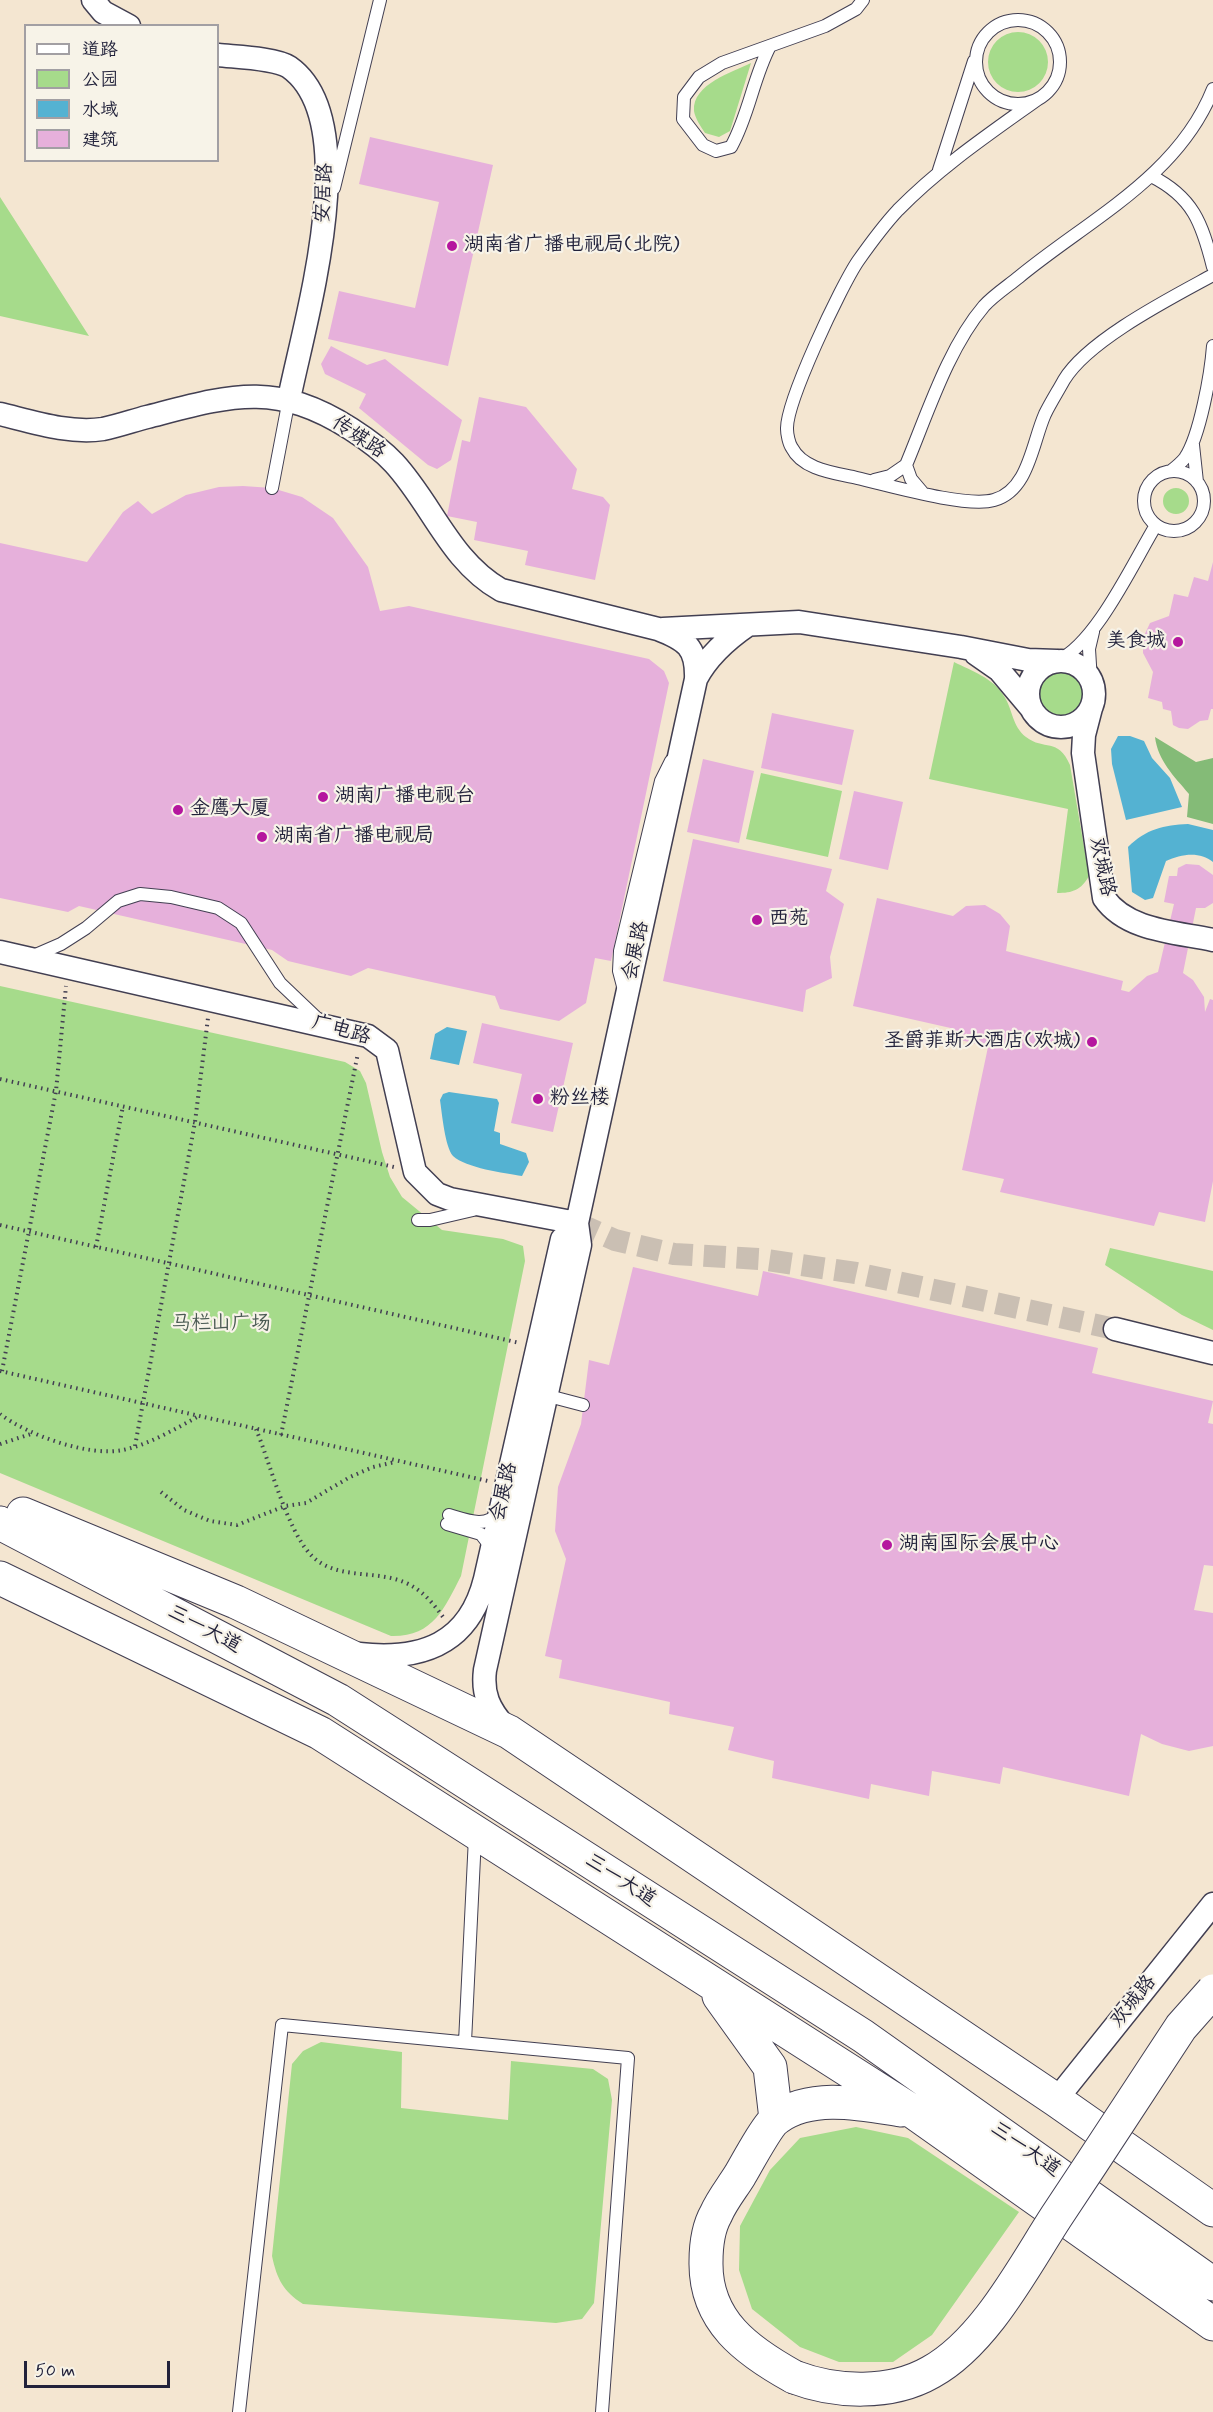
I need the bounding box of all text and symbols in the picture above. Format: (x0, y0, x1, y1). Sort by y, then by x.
legend (24, 24, 219, 162)
text: 道路 (82, 38, 118, 62)
text: 公园 (82, 68, 118, 92)
text: 水域 (82, 98, 118, 122)
text: 建筑 (82, 128, 118, 152)
street label: 安居路 (311, 162, 339, 224)
place label: 湖南省广播电视局(北院) (464, 234, 680, 258)
marker: 湖南省广播电视局(北院) (445, 239, 459, 253)
street label: 传媒路 (326, 411, 390, 465)
place label: 美食城 (1106, 630, 1166, 654)
marker: 美食城 (1171, 635, 1185, 649)
place label: 湖南广播电视台 (335, 785, 475, 809)
marker: 湖南广播电视台 (316, 790, 330, 804)
place label: 金鹰大厦 (190, 798, 270, 822)
marker: 金鹰大厦 (171, 803, 185, 817)
place label: 湖南省广播电视局 (274, 825, 434, 849)
marker: 湖南省广播电视局 (255, 830, 269, 844)
street label: 欢城路 (1083, 835, 1119, 899)
place label: 西苑 (769, 908, 809, 932)
marker: 西苑 (750, 913, 764, 927)
street label: 会展路 (619, 919, 655, 983)
street label: 广电路 (309, 1011, 373, 1051)
place label: 圣爵菲斯大酒店(欢城) (884, 1030, 1080, 1054)
marker: 圣爵菲斯大酒店(欢城) (1085, 1035, 1099, 1049)
place label: 粉丝楼 (550, 1087, 610, 1111)
marker: 粉丝楼 (531, 1092, 545, 1106)
park label: 马栏山广场 (171, 1313, 271, 1337)
street label: 会展路 (487, 1460, 523, 1524)
place label: 湖南国际会展中心 (899, 1533, 1059, 1557)
marker: 湖南国际会展中心 (880, 1538, 894, 1552)
street label: 三一大道 (163, 1601, 245, 1659)
street label: 三一大道 (580, 1849, 660, 1913)
street label: 欢城路 (1106, 1971, 1162, 2033)
street label: 三一大道 (985, 2117, 1065, 2183)
scale bar (27, 2349, 172, 2387)
text: 50 m (35, 2359, 75, 2383)

